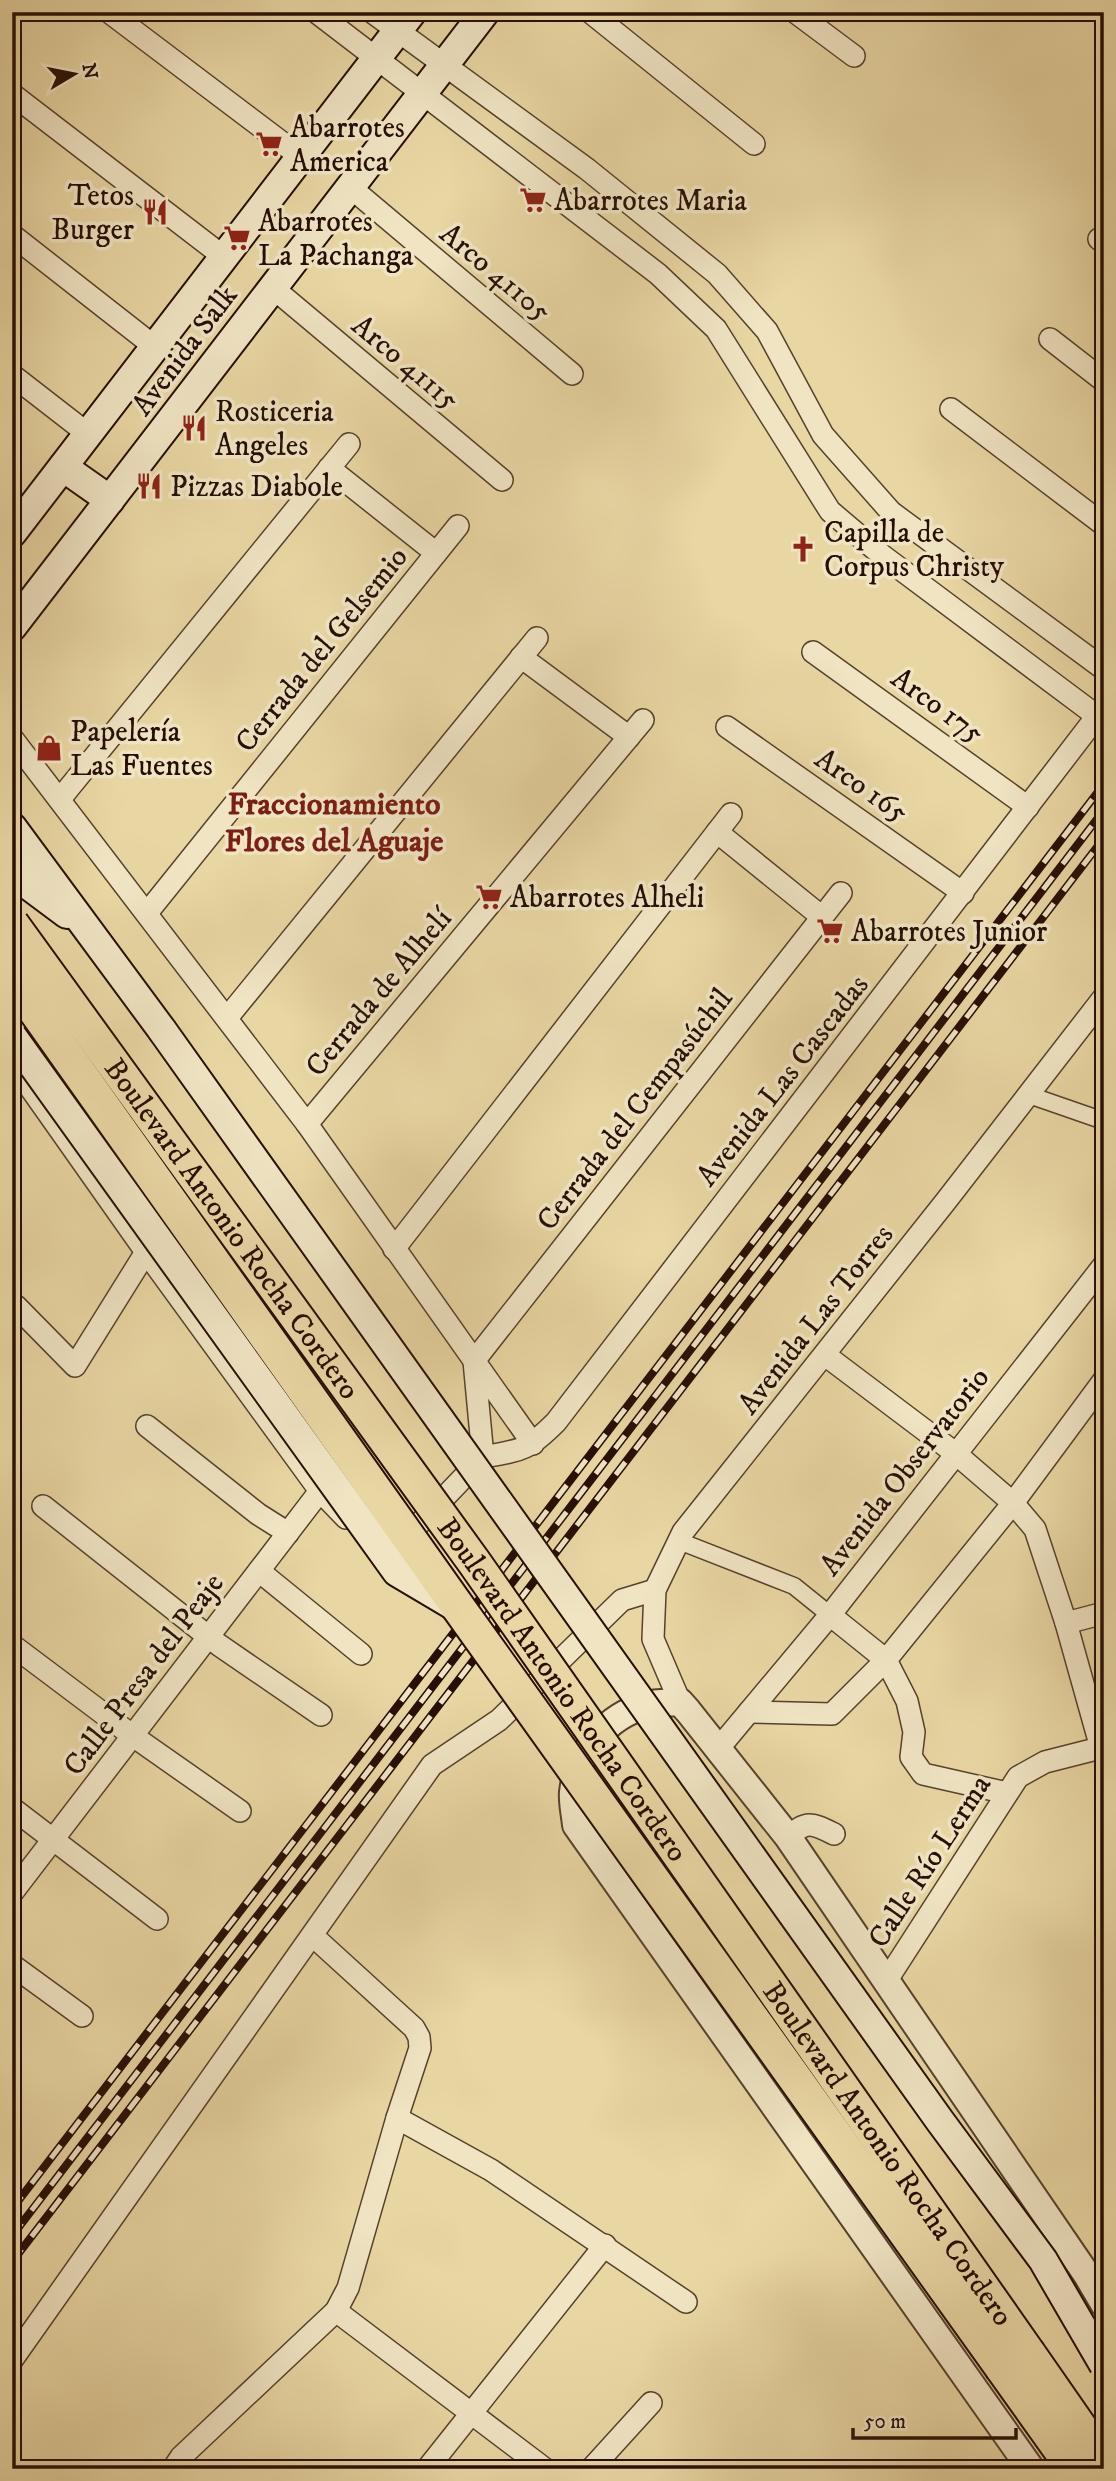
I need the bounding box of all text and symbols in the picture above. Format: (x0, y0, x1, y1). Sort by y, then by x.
north arrow (38, 38, 108, 108)
text: N (77, 62, 102, 81)
place label: Abarrotes America (290, 110, 405, 181)
supermarket icon: Abarrotes America (254, 129, 284, 159)
place label: Tetos Burger (51, 178, 134, 249)
place label: Abarrotes Maria (554, 183, 747, 220)
supermarket icon: Abarrotes Maria (518, 185, 548, 215)
restaurant icon: Tetos Burger (140, 197, 170, 227)
place label: Abarrotes La Pachanga (258, 204, 414, 275)
street label: Arco 41105 (432, 216, 558, 331)
supermarket icon: Abarrotes La Pachanga (222, 223, 252, 253)
street label: Avenida Salk (124, 278, 246, 424)
street label: Arco 41115 (344, 307, 466, 419)
place label: Rosticeria Angeles (215, 394, 334, 465)
restaurant icon: Rosticeria Angeles (179, 413, 209, 443)
place label: Pizzas Diabole (170, 469, 343, 506)
restaurant icon: Pizzas Diabole (134, 471, 164, 501)
place label: Capilla de Corpus Christy (824, 515, 1005, 586)
church icon: Capilla de Corpus Christy (788, 534, 818, 564)
street label: Cerrada del Gelsemio (228, 540, 417, 760)
street label: Arco 175 (883, 660, 991, 752)
place label: Papelería Las Fuentes (70, 714, 213, 785)
shop icon: Papelería Las Fuentes (34, 733, 64, 763)
street label: Arco 165 (807, 741, 915, 832)
district label: Fraccionamiento Flores del Aguaje (225, 785, 443, 862)
place label: Abarrotes Alheli (510, 880, 704, 917)
supermarket icon: Abarrotes Alheli (474, 882, 504, 912)
street label: Cerrada de Alhelí (298, 900, 461, 1085)
place label: Abarrotes Junior (851, 914, 1047, 951)
supermarket icon: Abarrotes Junior (815, 916, 845, 946)
street label: Avenida Las Cascadas (689, 968, 877, 1194)
street label: Cerrada del Cempasúchil (529, 981, 741, 1238)
street label: Boulevard Antonio Rocha Cordero (95, 1052, 367, 1407)
street label: Avenida Las Torres (730, 1217, 902, 1422)
street label: Avenida Observatorio (812, 1360, 998, 1584)
street label: Boulevard Antonio Rocha Cordero (428, 1511, 695, 1869)
street label: Calle Presa del Peaje (56, 1566, 232, 1784)
street label: Calle Río Lerma (861, 1768, 1000, 1955)
street label: Boulevard Antonio Rocha Cordero (754, 1975, 1021, 2334)
scale bar (853, 2397, 1016, 2441)
text: 50 m (864, 2409, 906, 2435)

